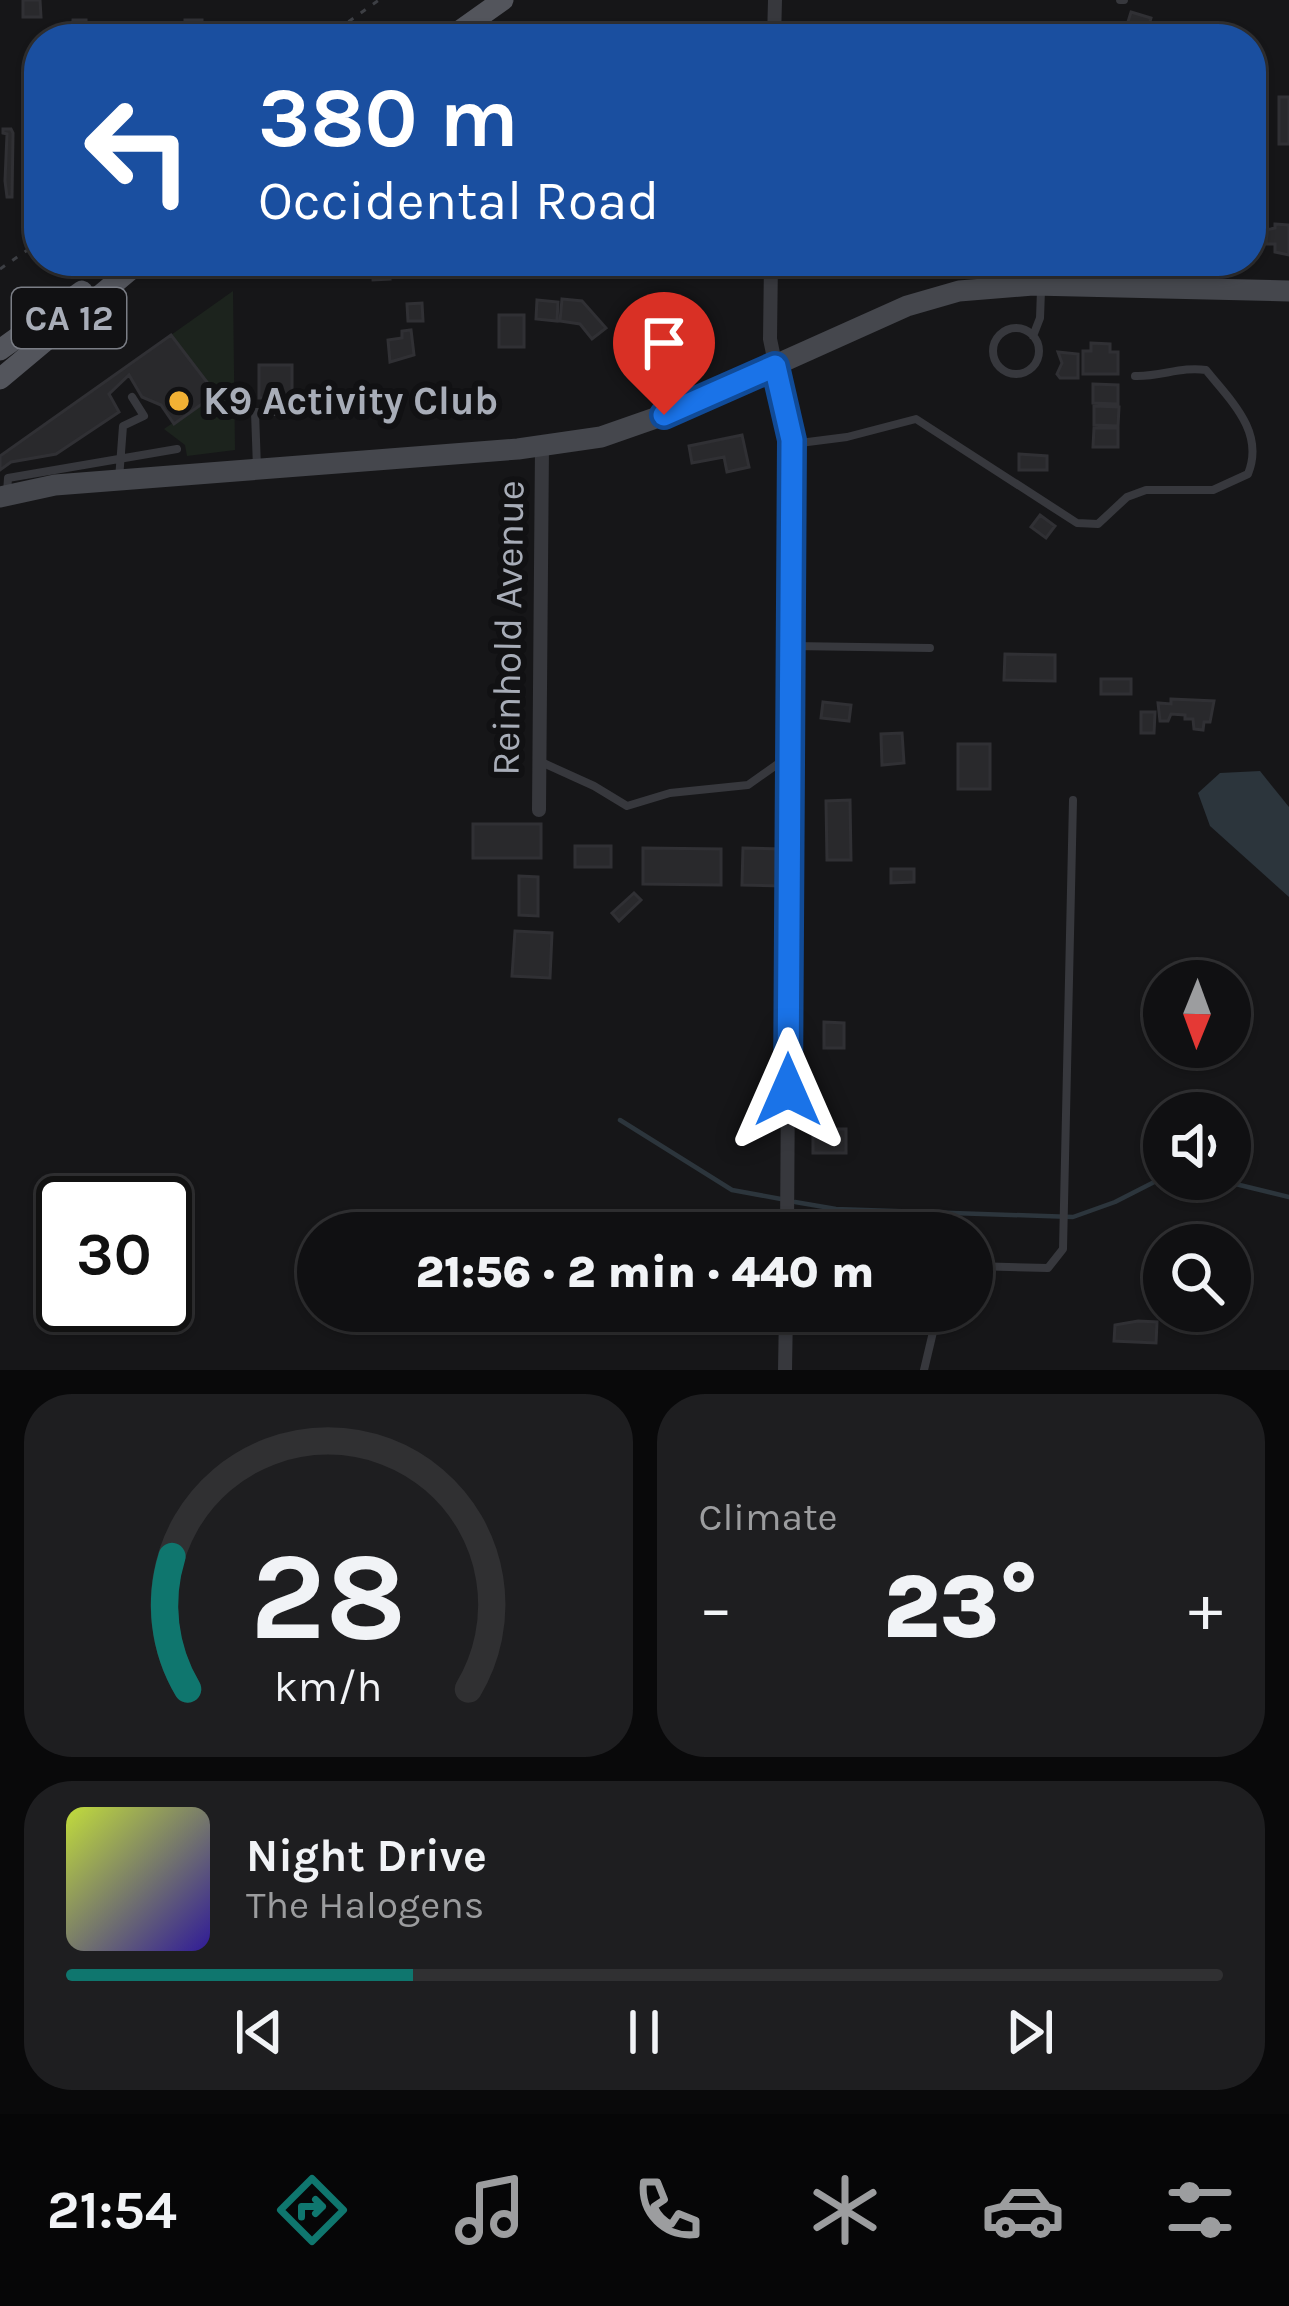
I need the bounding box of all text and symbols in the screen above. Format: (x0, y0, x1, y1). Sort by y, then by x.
text: 380 m (258, 69, 519, 167)
icon: left (60, 72, 216, 228)
text: Occidental Road (258, 169, 659, 233)
road number: CA 12 (12, 288, 126, 348)
pin (613, 292, 715, 415)
icon: arrive (631, 310, 697, 376)
place label: K9 Activity Club (203, 378, 498, 424)
marker: K9 Activity Club (166, 388, 192, 414)
street label: Reinhold Avenue (482, 480, 534, 776)
north arrow (1143, 960, 1251, 1068)
map controls (1143, 960, 1251, 1332)
position arrow (725, 1027, 851, 1153)
button: sound (1143, 1092, 1251, 1200)
speed limit sign: 30 (36, 1176, 192, 1332)
button: search (1143, 1224, 1251, 1332)
text: 21:56 · 2 min · 440 m (416, 1246, 874, 1298)
text: Climate (699, 1494, 838, 1540)
text: 28 (250, 1524, 406, 1669)
text: 23° (883, 1554, 1038, 1660)
text: − (699, 1569, 733, 1647)
text: + (1188, 1569, 1223, 1647)
text: km/h (274, 1661, 383, 1711)
text: Night Drive (246, 1830, 487, 1882)
text: The Halogens (246, 1882, 484, 1928)
icon: previous (226, 1999, 292, 2065)
icon: pause (611, 1999, 677, 2065)
icon: next (997, 1999, 1063, 2065)
icon: directions (270, 2168, 354, 2252)
icon: music (448, 2168, 532, 2252)
icon: phone (626, 2168, 710, 2252)
icon: climate (803, 2168, 887, 2252)
icon: car (981, 2168, 1065, 2252)
icon: filters (1158, 2168, 1242, 2252)
text: 21:54 (47, 2178, 177, 2242)

